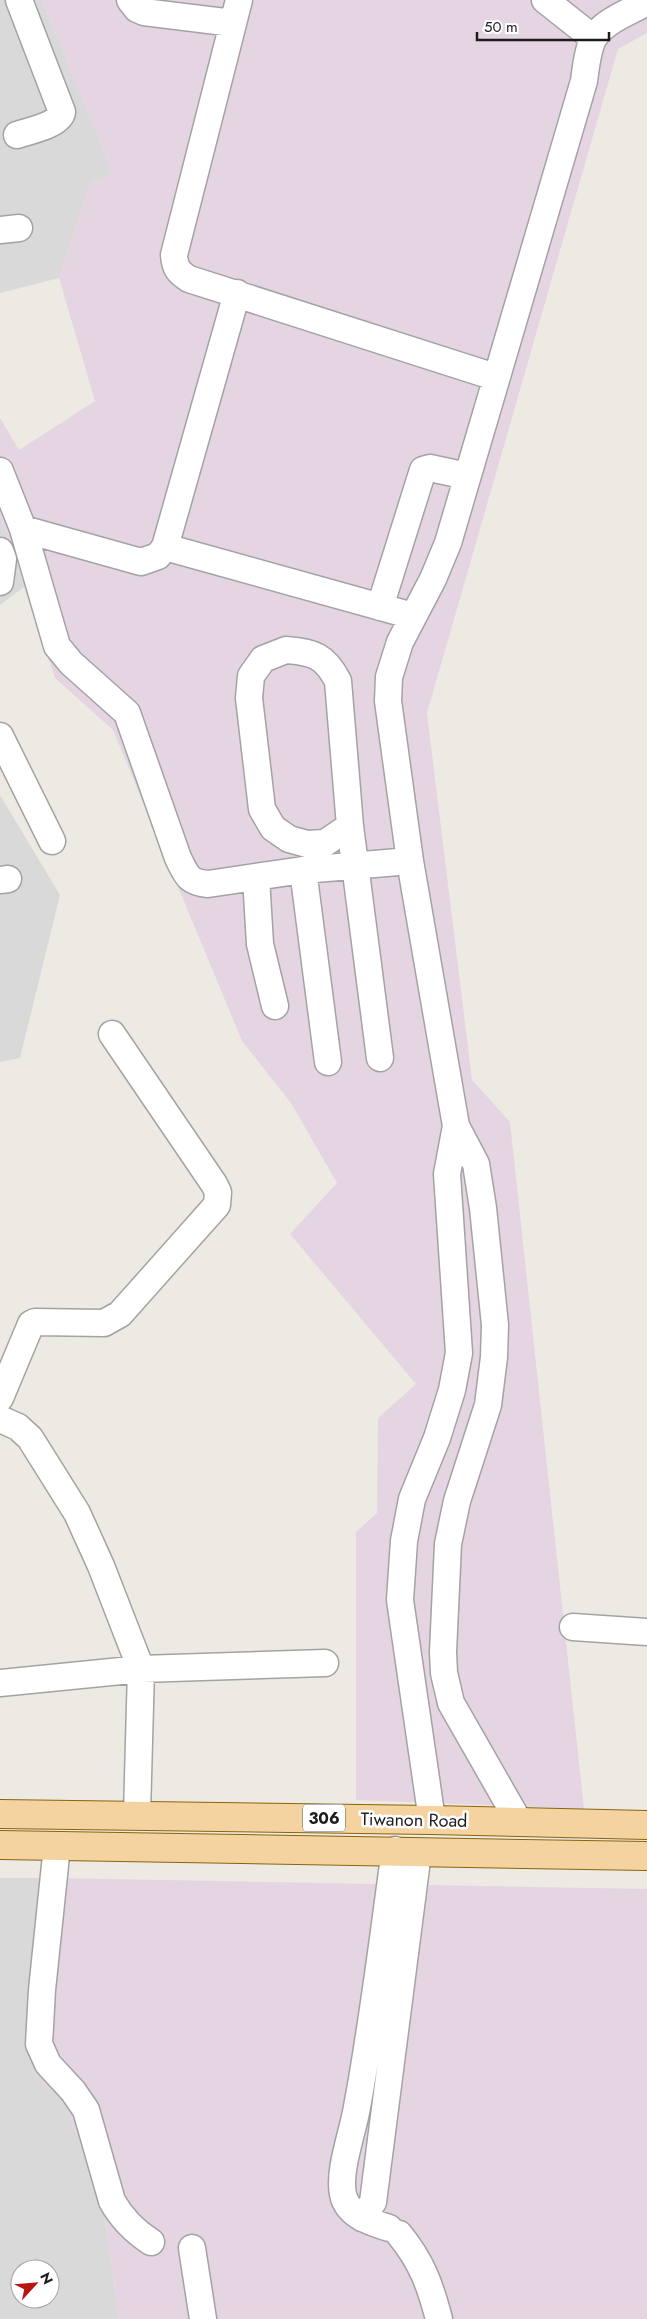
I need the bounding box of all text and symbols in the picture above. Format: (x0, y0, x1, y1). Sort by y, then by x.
scale bar (477, 10, 610, 42)
text: 50 m (484, 16, 518, 38)
road number: 306 (303, 1805, 345, 1832)
street label: Tiwanon Road (360, 1806, 468, 1834)
north arrow (10, 2259, 60, 2309)
text: N (35, 2269, 58, 2288)

